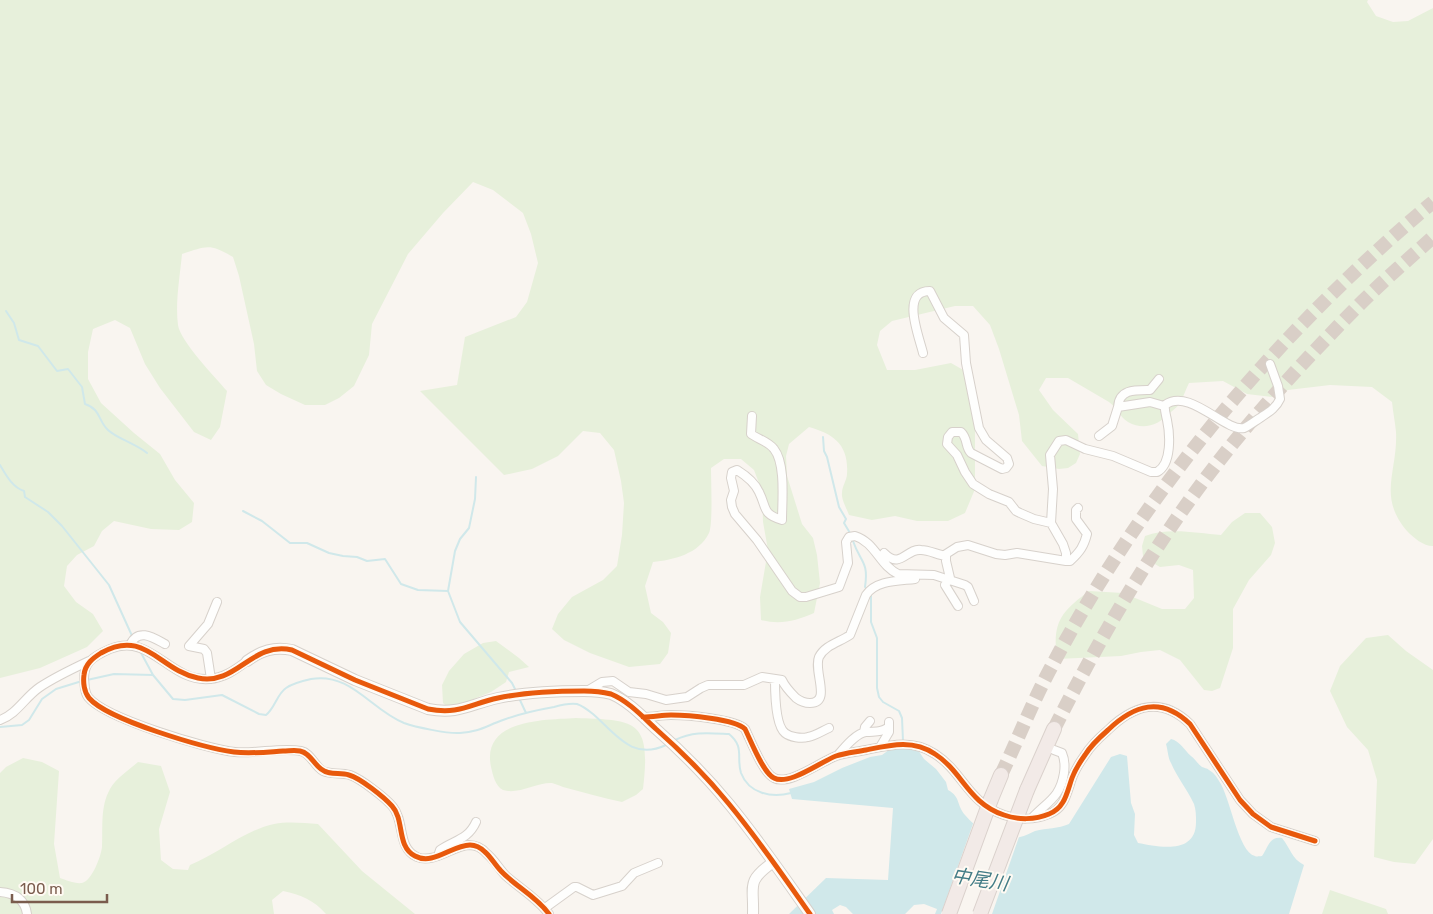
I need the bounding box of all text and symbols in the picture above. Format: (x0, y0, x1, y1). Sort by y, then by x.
water label: 中尾川 (950, 864, 1012, 896)
scale bar (12, 872, 108, 904)
text: 100 m (20, 880, 62, 898)

